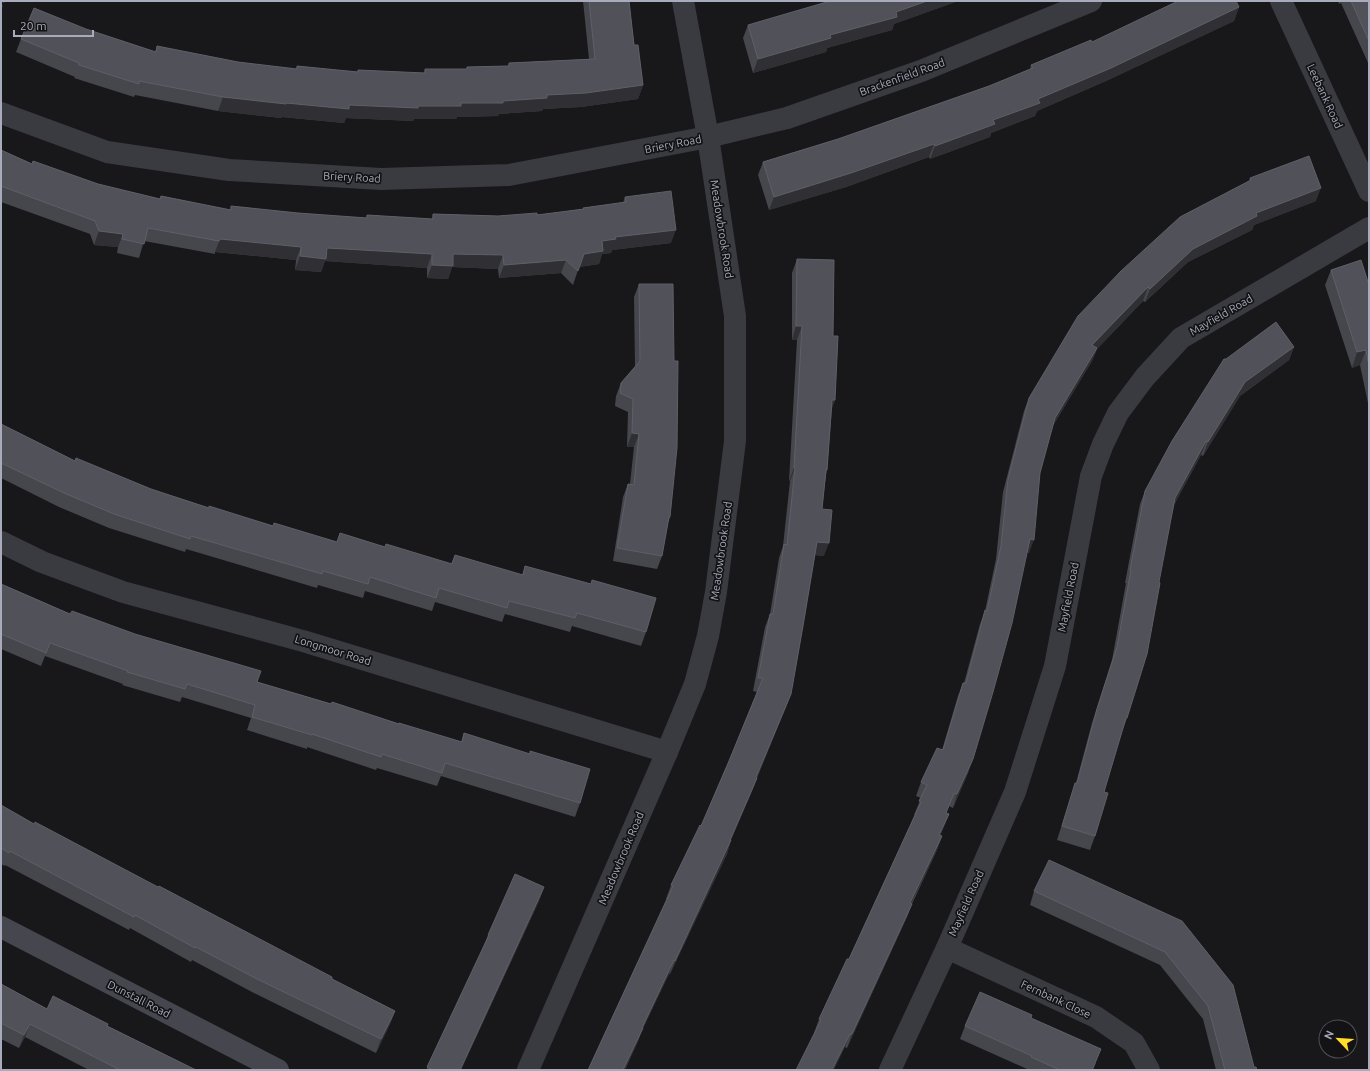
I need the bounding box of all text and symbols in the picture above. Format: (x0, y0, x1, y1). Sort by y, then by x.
scale bar (14, 12, 93, 38)
text: 20 m (20, 19, 47, 32)
street label: Brackenfield Road (858, 56, 946, 98)
street label: Leebank Road (1305, 62, 1345, 130)
street label: Briery Road (644, 133, 702, 155)
street label: Briery Road (323, 170, 381, 184)
street label: Meadowbrook Road (708, 179, 736, 279)
street label: Mayfield Road (1187, 292, 1255, 338)
street label: Meadowbrook Road (708, 501, 734, 601)
street label: Mayfield Road (1055, 561, 1081, 633)
street label: Longmoor Road (293, 633, 373, 667)
street label: Meadowbrook Road (596, 810, 646, 906)
street label: Mayfield Road (946, 868, 986, 938)
street label: Dunstall Road (106, 978, 172, 1020)
street label: Fernbank Close (1019, 978, 1093, 1020)
north arrow (1318, 1019, 1358, 1059)
text: N (1322, 1029, 1336, 1041)

